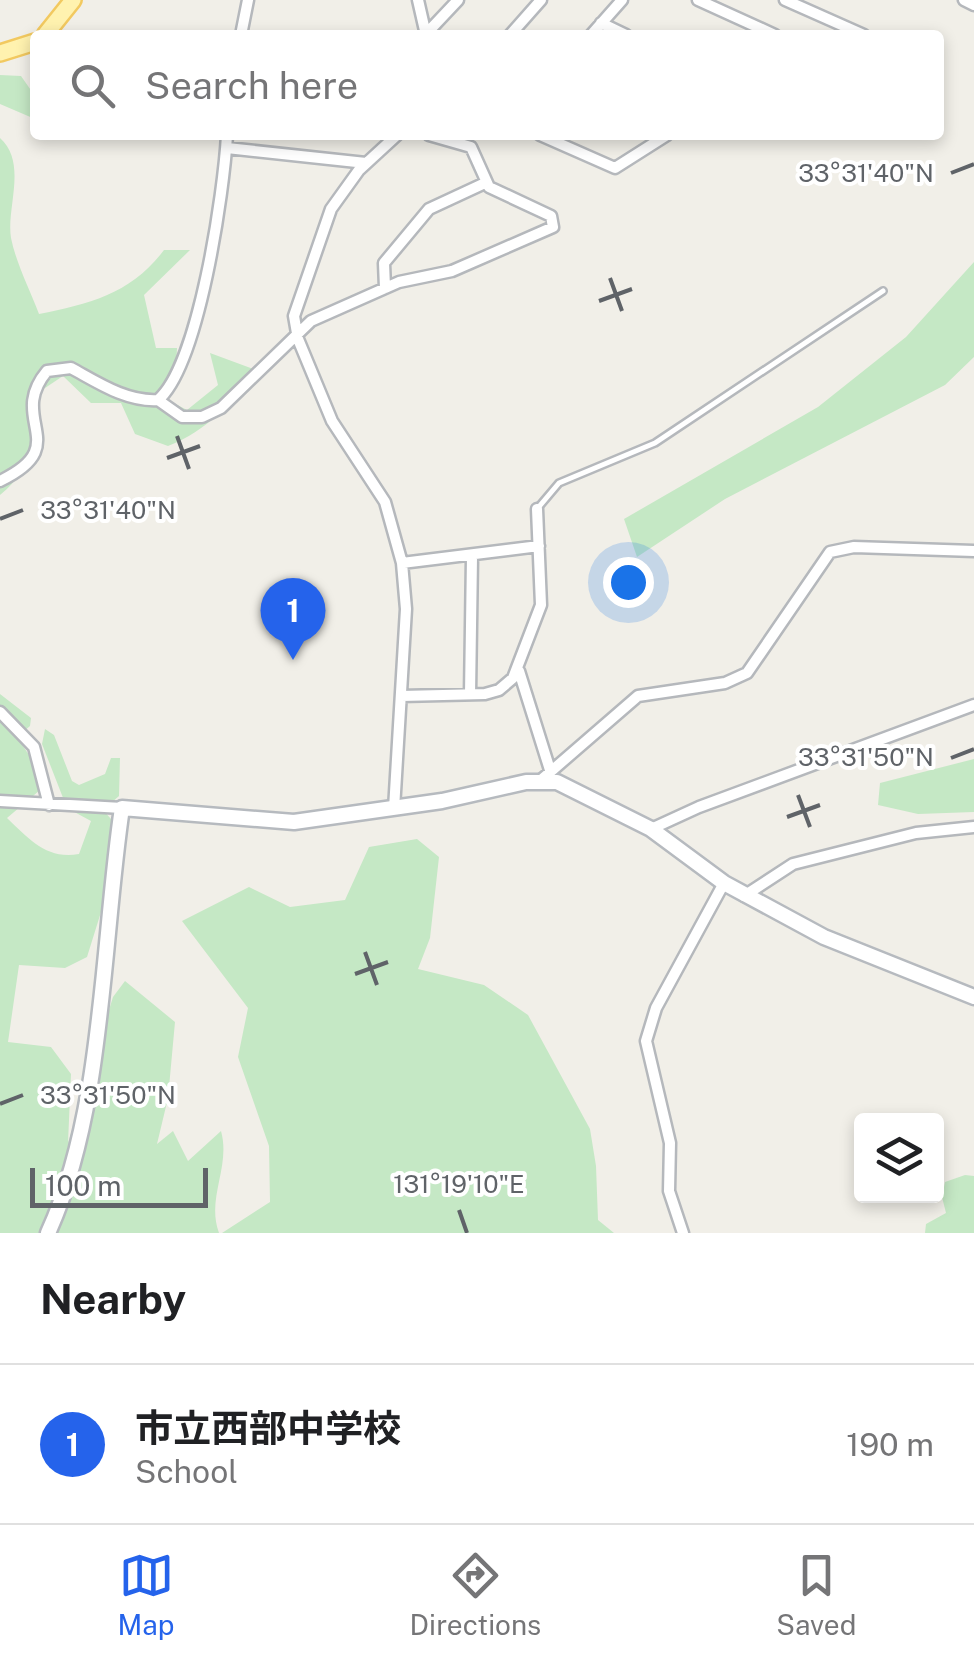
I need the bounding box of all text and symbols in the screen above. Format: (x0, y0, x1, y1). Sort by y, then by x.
search box (30, 30, 944, 140)
icon: search (65, 58, 120, 113)
text: Search here (145, 63, 358, 108)
text: 33°31'40"N (798, 158, 934, 188)
text: 33°31'40"N (40, 495, 176, 525)
your location (603, 557, 654, 608)
pin: 1 (260, 578, 326, 660)
text: 33°31'50"N (798, 742, 934, 772)
text: 33°31'50"N (40, 1080, 176, 1110)
map controls (854, 1113, 944, 1203)
button: layers (854, 1113, 944, 1203)
scale bar (30, 1163, 208, 1208)
text: 100 m (45, 1169, 122, 1202)
text: 131°19'10"E (393, 1169, 525, 1199)
text: Nearby (40, 1274, 186, 1323)
text: 市立西部中学校 (135, 1406, 401, 1451)
text: 1 (66, 1426, 79, 1463)
text: 190 m (846, 1426, 934, 1463)
text: School (135, 1453, 238, 1490)
tab: Map (118, 1548, 174, 1641)
tab: Directions (410, 1548, 541, 1641)
tab: Saved (776, 1548, 856, 1641)

